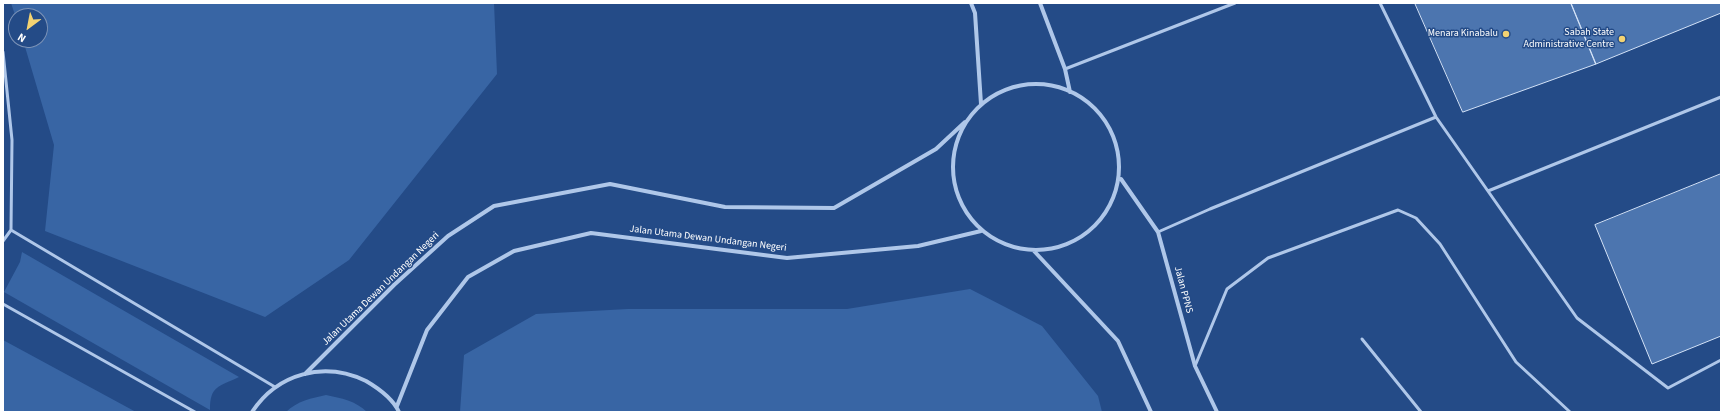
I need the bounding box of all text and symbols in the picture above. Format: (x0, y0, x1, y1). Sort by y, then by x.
north arrow (8, 8, 48, 48)
place label: Sabah State Administrative Centre (1524, 27, 1614, 50)
place label: Menara Kinabalu (1428, 28, 1498, 40)
text: N (15, 29, 29, 46)
marker: Menara Kinabalu (1501, 29, 1511, 39)
marker: Sabah State Administrative Centre (1617, 34, 1627, 44)
street label: Jalan Utama Dewan Undangan Negeri (629, 223, 787, 255)
street label: Jalan Utama Dewan Undangan Negeri (320, 230, 442, 348)
street label: Jalan PPNS (1171, 265, 1195, 315)

